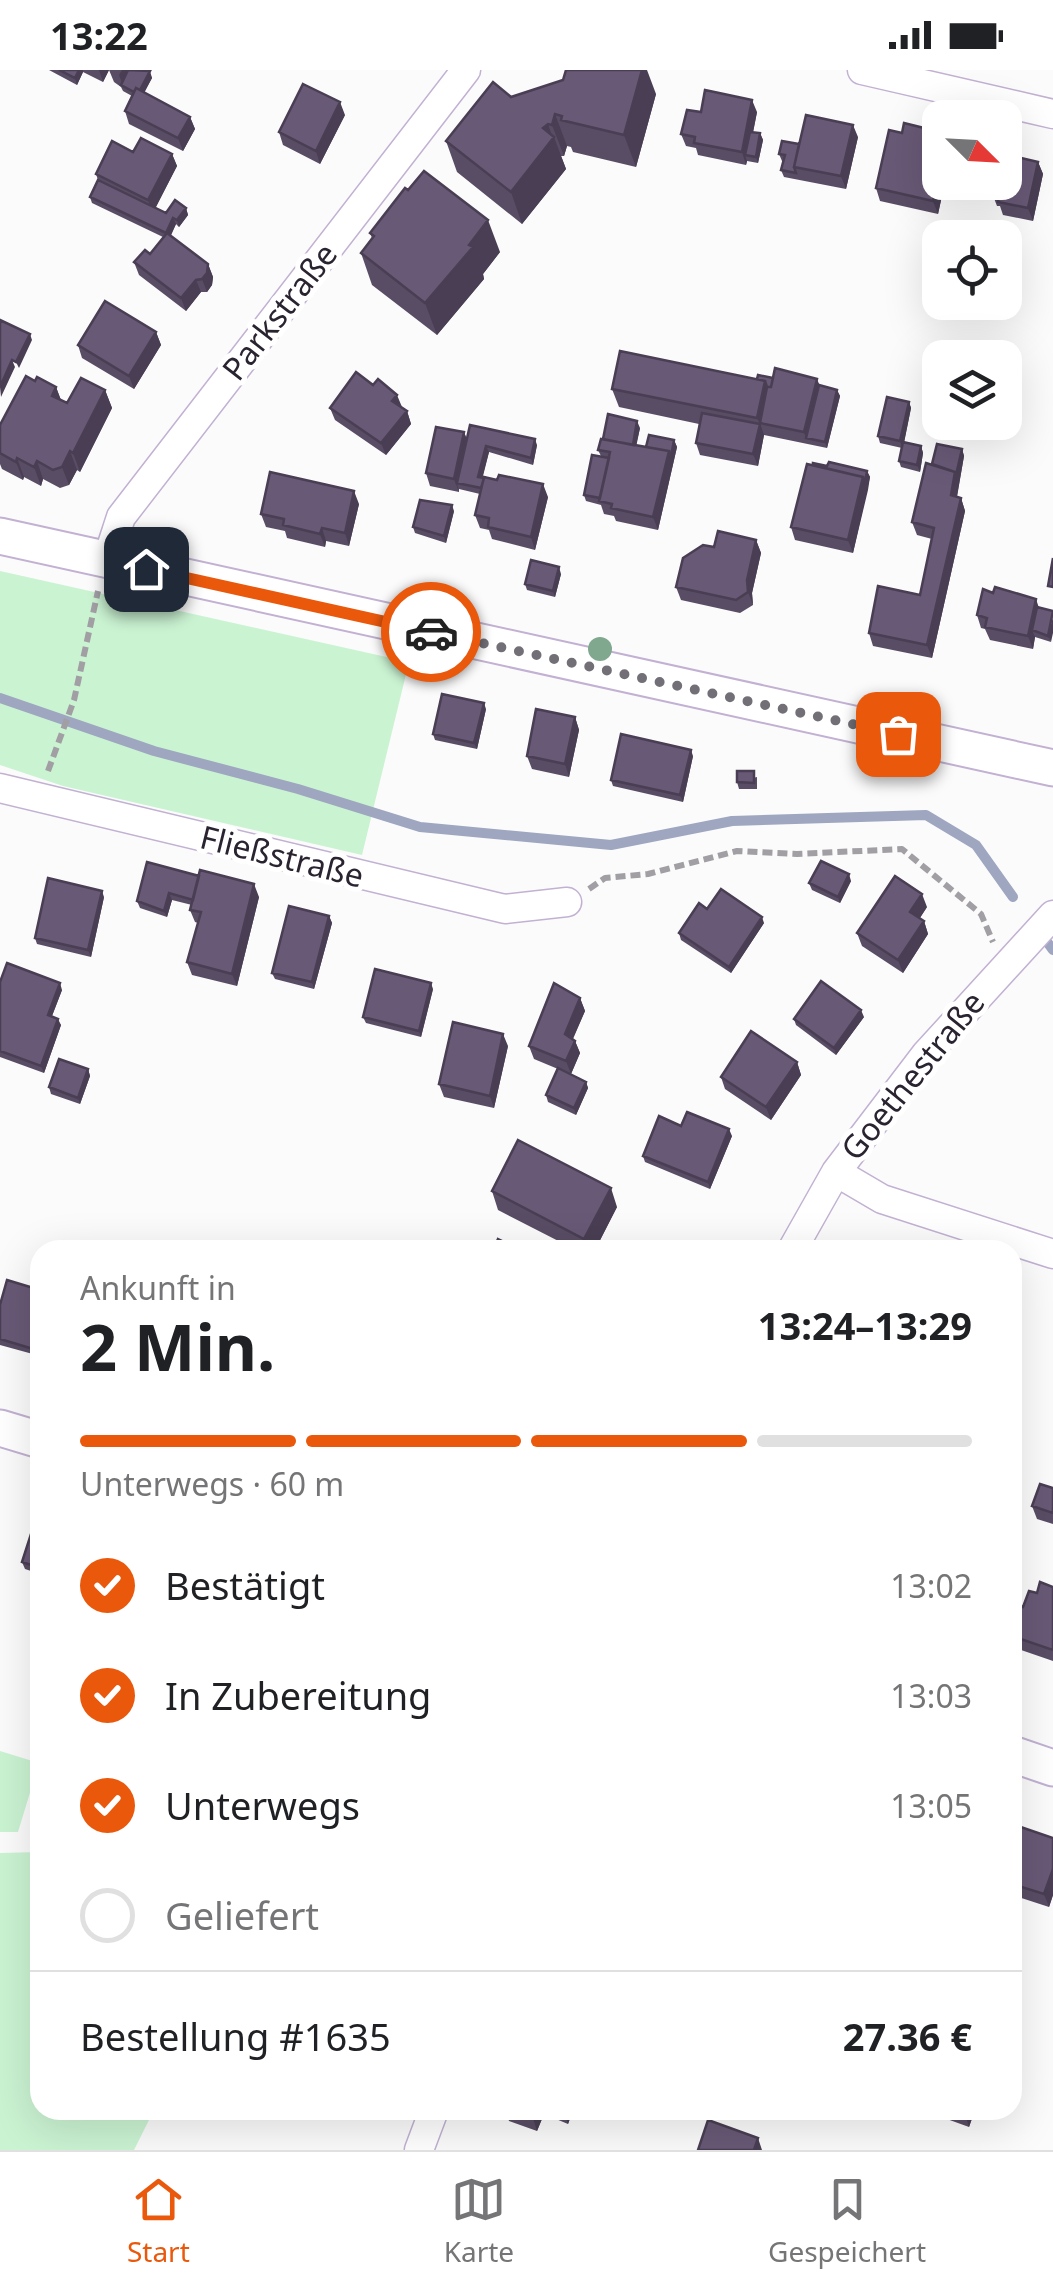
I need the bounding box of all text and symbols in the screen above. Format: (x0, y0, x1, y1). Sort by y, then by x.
text: 13:22 (50, 9, 148, 61)
north arrow (922, 100, 1022, 200)
map controls (922, 100, 1022, 440)
button: locate (922, 220, 1022, 320)
street label: Parkstraße (212, 234, 346, 389)
button: layers (922, 340, 1022, 440)
pin (104, 527, 189, 612)
icon: home (119, 542, 174, 597)
courier (381, 582, 481, 682)
icon: car (404, 605, 459, 660)
pin (856, 692, 941, 777)
icon: bag (871, 707, 926, 762)
street label: Fließstraße (196, 814, 369, 897)
street label: Goethestraße (830, 982, 993, 1169)
text: Ankunft in (80, 1266, 236, 1309)
text: 13:24–13:29 (758, 1299, 972, 1351)
text: 2 Min. (80, 1302, 275, 1390)
text: Unterwegs · 60 m (80, 1462, 344, 1505)
icon: check (80, 1558, 135, 1613)
text: Bestätigt (165, 1559, 325, 1611)
text: 13:02 (890, 1564, 972, 1607)
icon: check (80, 1668, 135, 1723)
text: In Zubereitung (165, 1669, 432, 1721)
text: 13:03 (890, 1674, 972, 1717)
icon: check (80, 1778, 135, 1833)
text: Unterwegs (165, 1779, 360, 1831)
text: 13:05 (890, 1784, 972, 1827)
text: Geliefert (165, 1889, 319, 1941)
text: Bestellung #1635 (80, 2010, 391, 2062)
text: 27.36 € (843, 2010, 972, 2062)
tab: Start (127, 2172, 190, 2270)
tab: Karte (444, 2172, 514, 2270)
tab: Gespeichert (768, 2172, 926, 2270)

